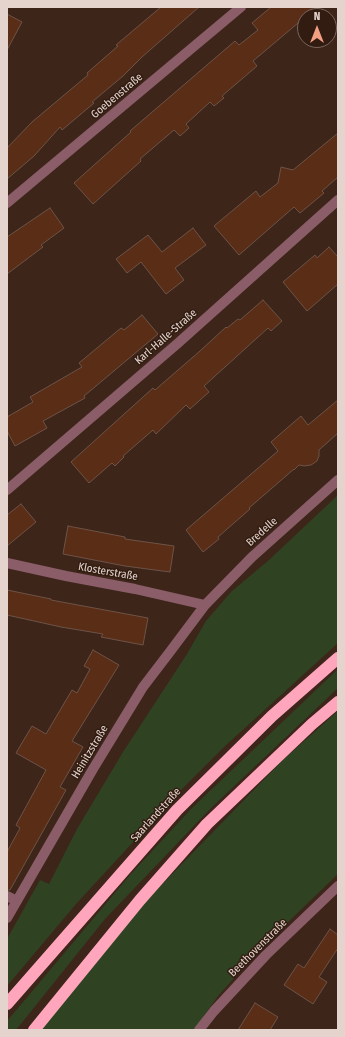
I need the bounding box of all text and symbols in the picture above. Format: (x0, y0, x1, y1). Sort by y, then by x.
north arrow (297, 8, 337, 48)
text: N (314, 10, 320, 23)
street label: Goebenstraße (89, 71, 145, 121)
street label: Karl-Halle-Straße (132, 306, 200, 368)
street label: Bredelle (244, 515, 280, 549)
street label: Klosterstraße (77, 560, 139, 584)
street label: Heinitzstraße (69, 723, 111, 781)
street label: Saarlandstraße (128, 785, 184, 845)
street label: Beethovenstraße (226, 916, 290, 980)

